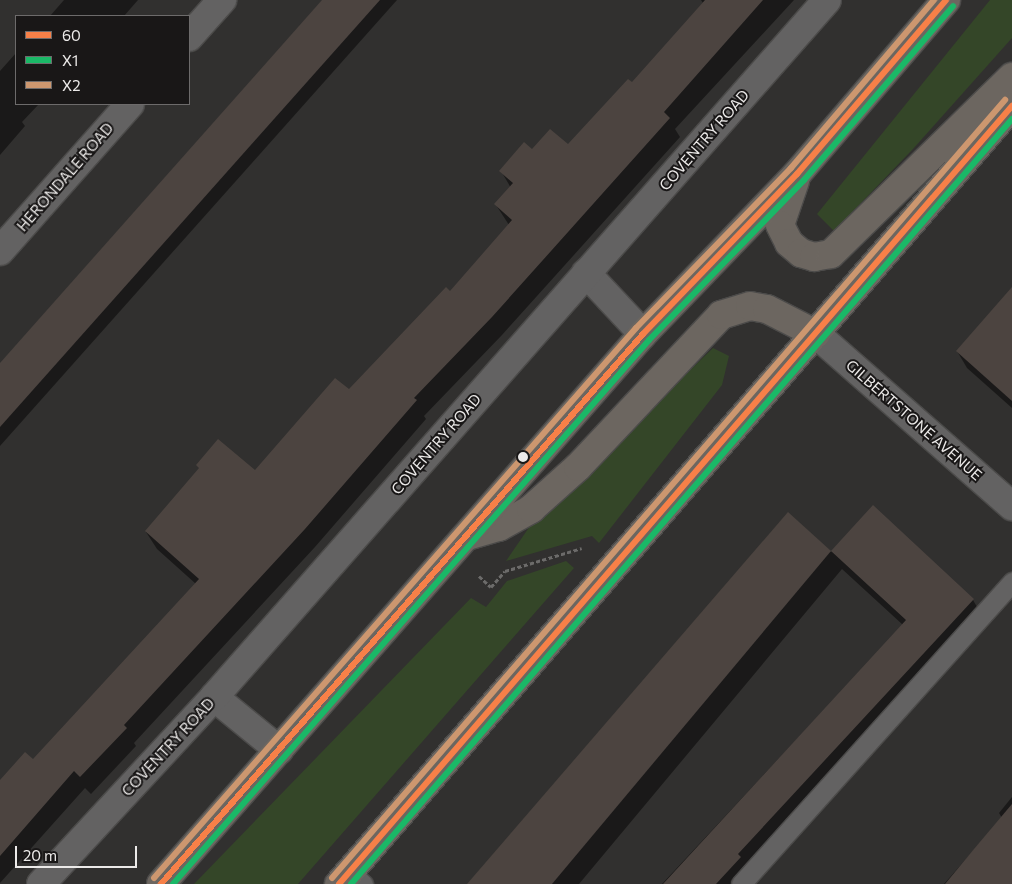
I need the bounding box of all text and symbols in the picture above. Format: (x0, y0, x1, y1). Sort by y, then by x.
legend (15, 15, 190, 105)
text: 60 (62, 26, 81, 44)
text: X1 (62, 51, 78, 69)
text: X2 (62, 76, 81, 94)
street label: COVENTRY ROAD (655, 86, 753, 194)
street label: HERONDALE ROAD (13, 119, 117, 235)
street label: GILBERTSTONE AVENUE (842, 356, 986, 484)
street label: COVENTRY ROAD (387, 390, 485, 498)
unlabelled marker (518, 452, 528, 462)
street label: COVENTRY ROAD (118, 694, 218, 800)
scale bar (18, 836, 140, 868)
text: 20 m (23, 846, 57, 864)

